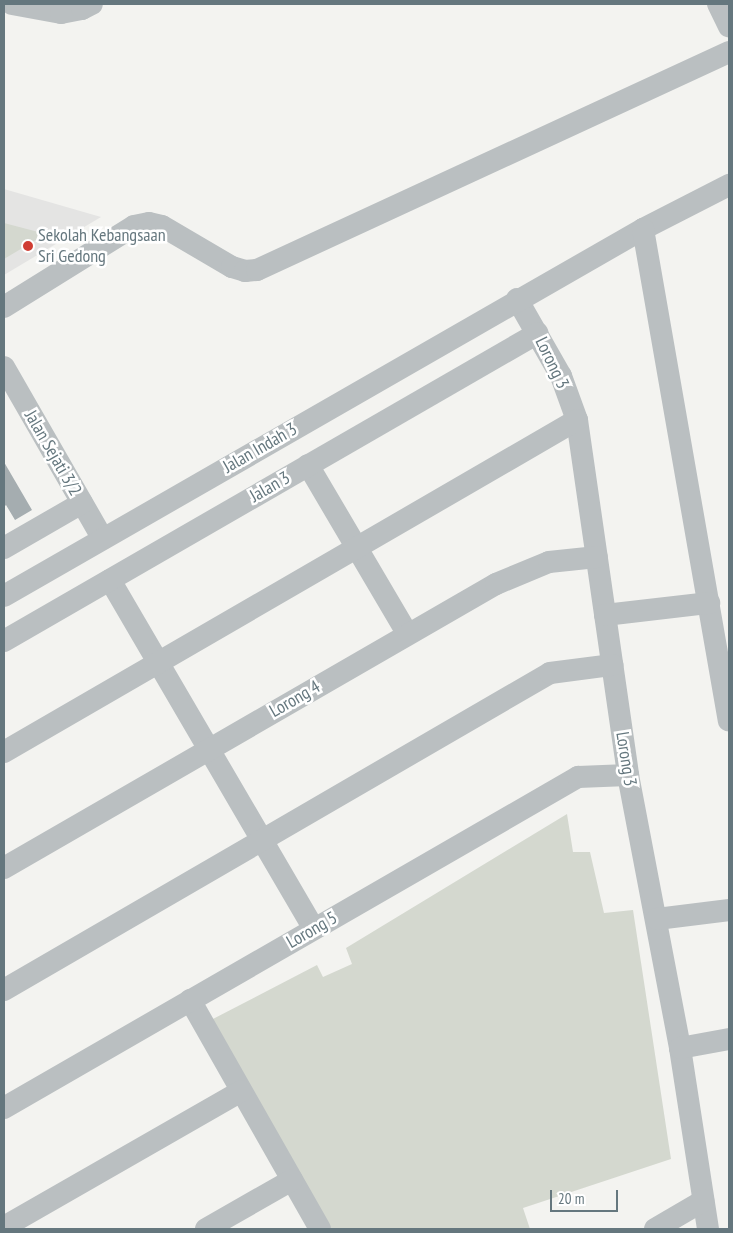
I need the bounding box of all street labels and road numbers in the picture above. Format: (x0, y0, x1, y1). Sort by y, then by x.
street label: Lorong 3 (530, 334, 574, 392)
street label: Jalan Sejati 3/2 (20, 406, 86, 500)
street label: Jalan Indah 3 (219, 418, 301, 478)
street label: Jalan 3 (246, 467, 294, 507)
street label: Lorong 4 (266, 676, 324, 722)
street label: Lorong 3 (611, 730, 641, 788)
street label: Lorong 5 (283, 907, 341, 953)

